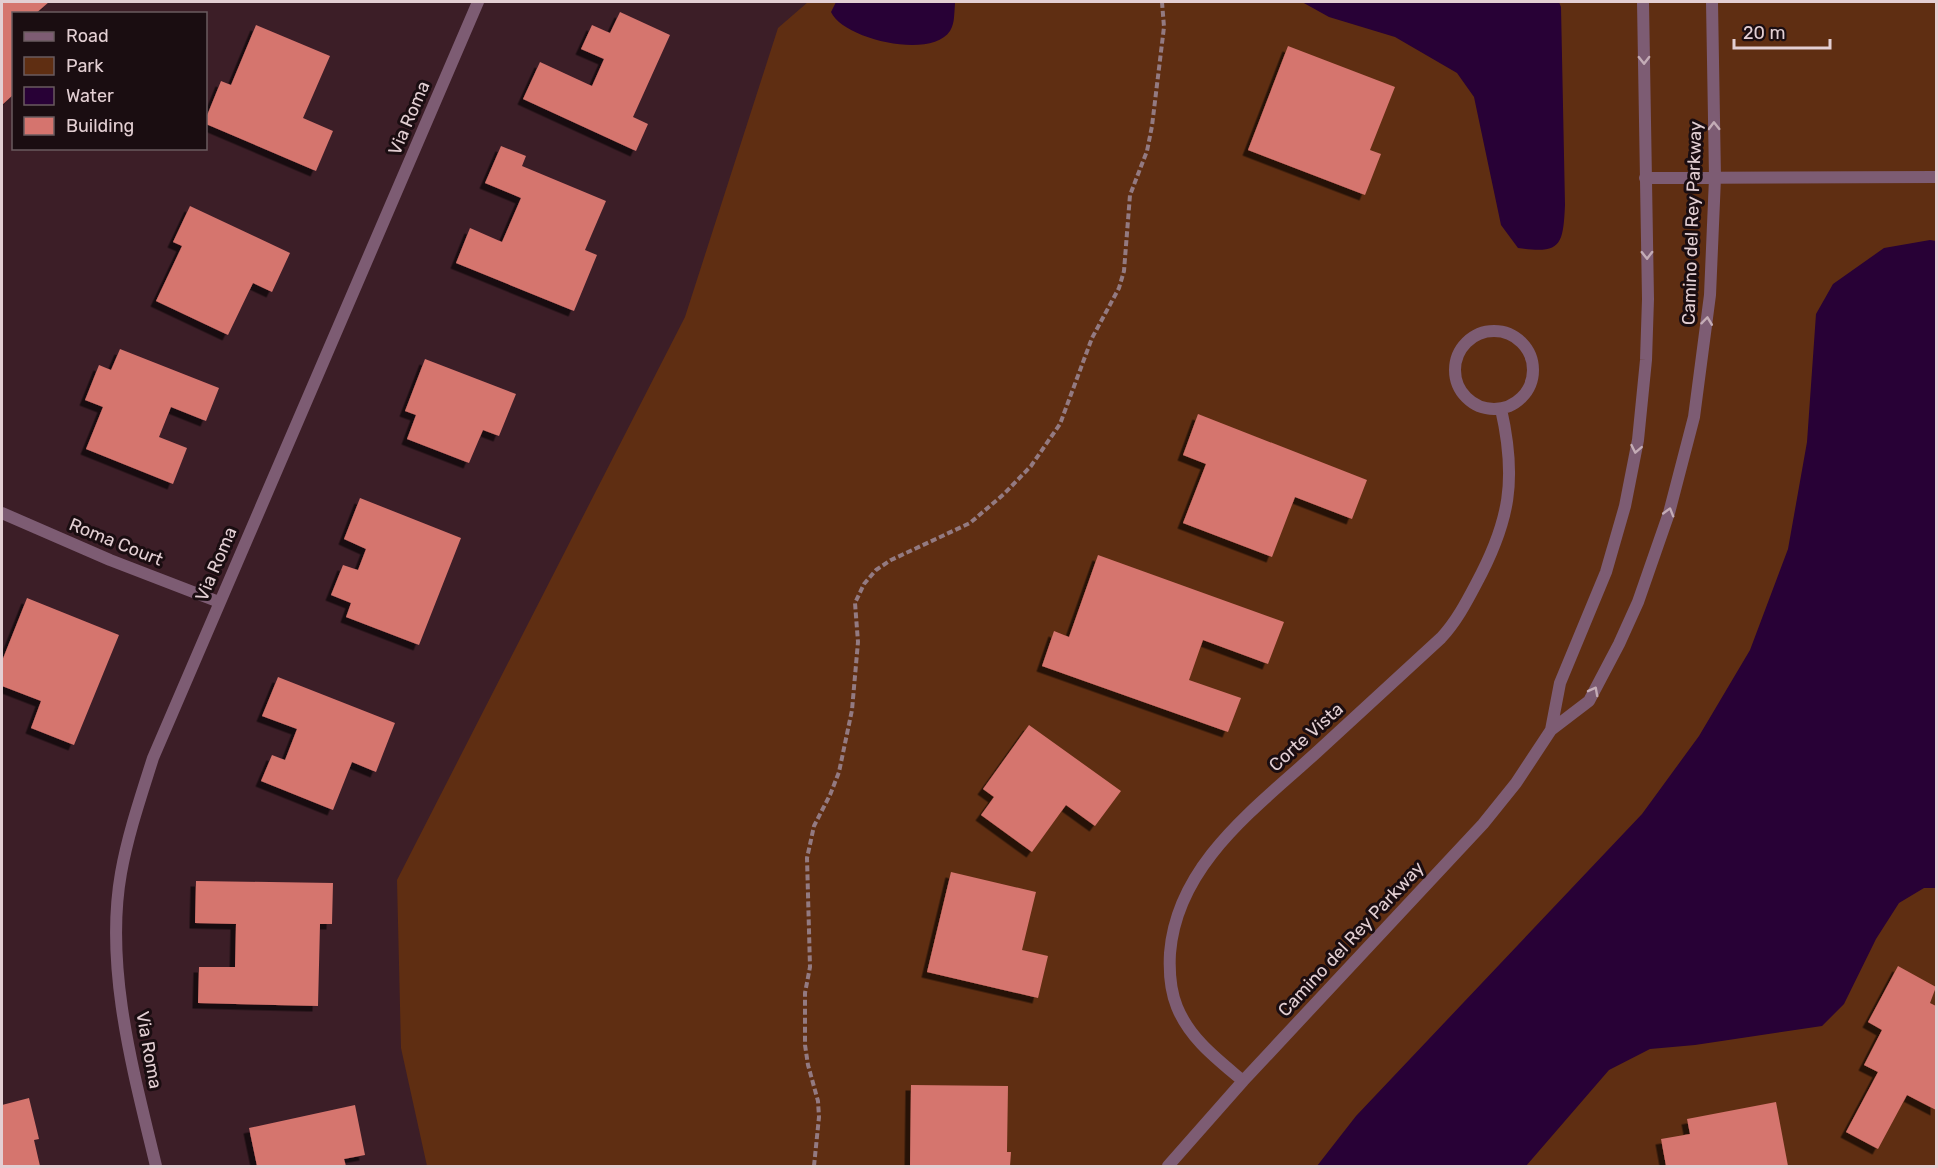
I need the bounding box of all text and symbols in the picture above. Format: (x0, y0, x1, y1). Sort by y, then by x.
legend (12, 12, 207, 150)
scale bar (1734, 12, 1830, 50)
text: 20 m (1743, 22, 1785, 44)
text: Road (66, 25, 109, 47)
text: Park (66, 55, 104, 77)
one-way arrow (1638, 55, 1650, 64)
street label: Via Roma (384, 78, 434, 158)
text: Water (66, 85, 114, 107)
text: Building (66, 115, 134, 137)
street label: Camino del Rey Parkway (1677, 121, 1707, 325)
one-way arrow (1708, 121, 1720, 130)
one-way arrow (1641, 250, 1653, 259)
one-way arrow (1701, 316, 1713, 325)
one-way arrow (1630, 444, 1643, 454)
one-way arrow (1662, 507, 1674, 518)
street label: Roma Court (66, 513, 166, 571)
street label: Via Roma (191, 524, 241, 604)
one-way arrow (1587, 687, 1598, 697)
street label: Corte Vista (1264, 698, 1348, 776)
street label: Camino del Rey Parkway (1273, 857, 1429, 1021)
street label: Via Roma (131, 1009, 167, 1091)

